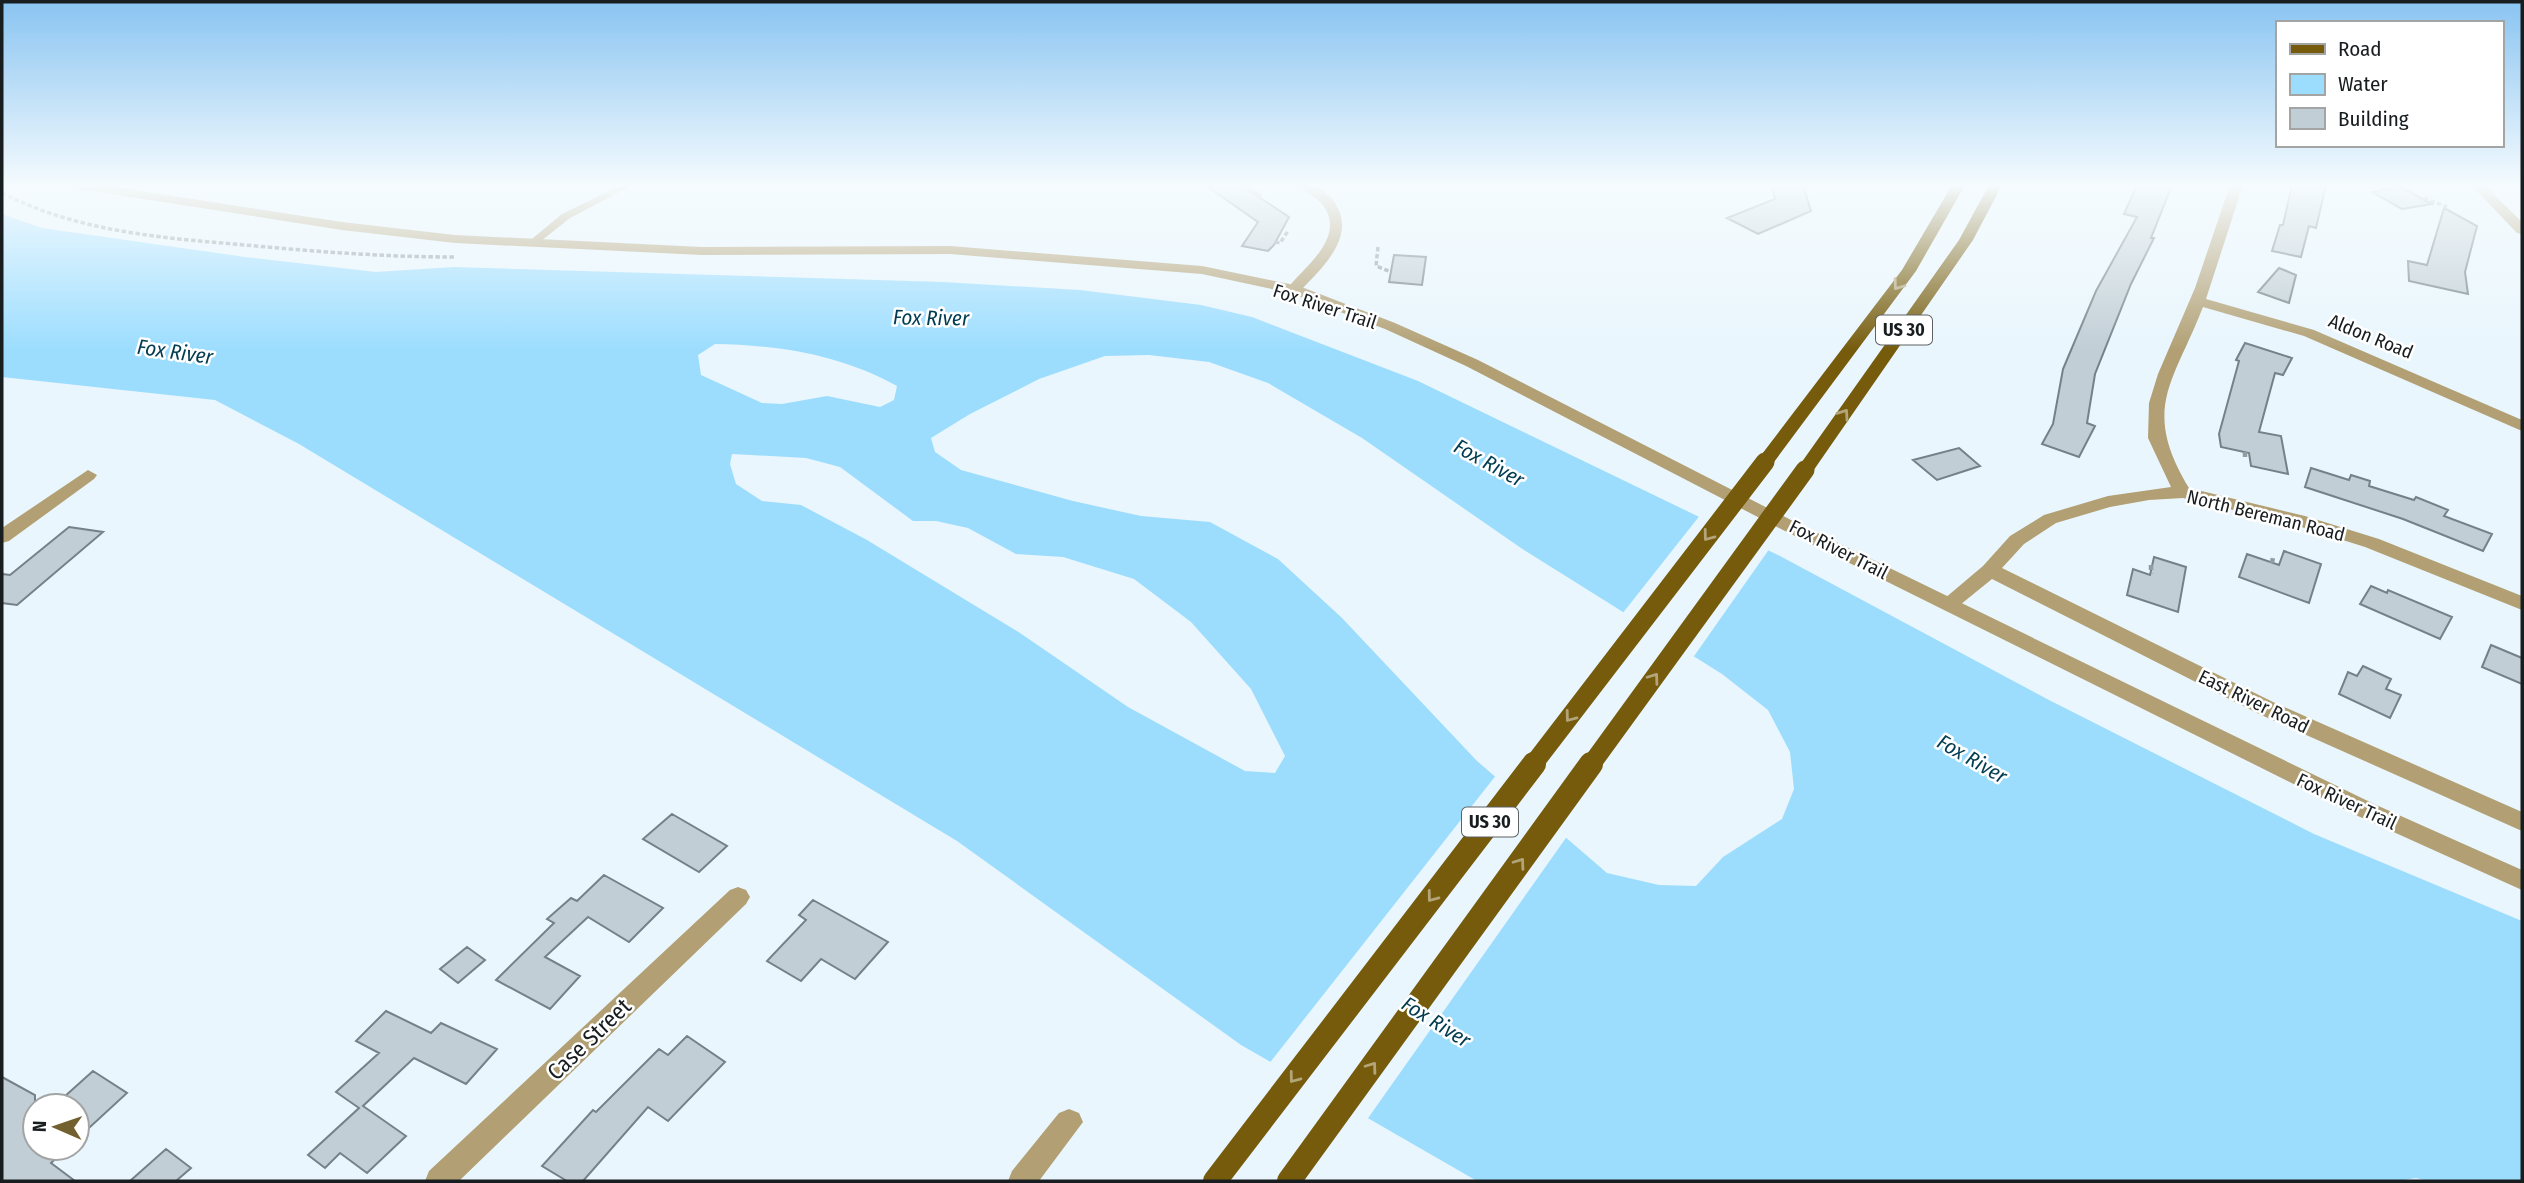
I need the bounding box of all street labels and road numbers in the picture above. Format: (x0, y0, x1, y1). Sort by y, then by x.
street label: Fox River Trail (1270, 279, 1380, 334)
street label: Aldon Road (2325, 309, 2416, 364)
road number: US 30 (1876, 316, 1932, 344)
street label: North Bereman Road (2185, 485, 2347, 546)
street label: Fox River Trail (1786, 515, 1892, 584)
street label: East River Road (2195, 665, 2313, 738)
street label: Fox River Trail (2293, 768, 2400, 835)
road number: US 30 (1462, 808, 1518, 836)
street label: Case Street (541, 992, 637, 1086)

